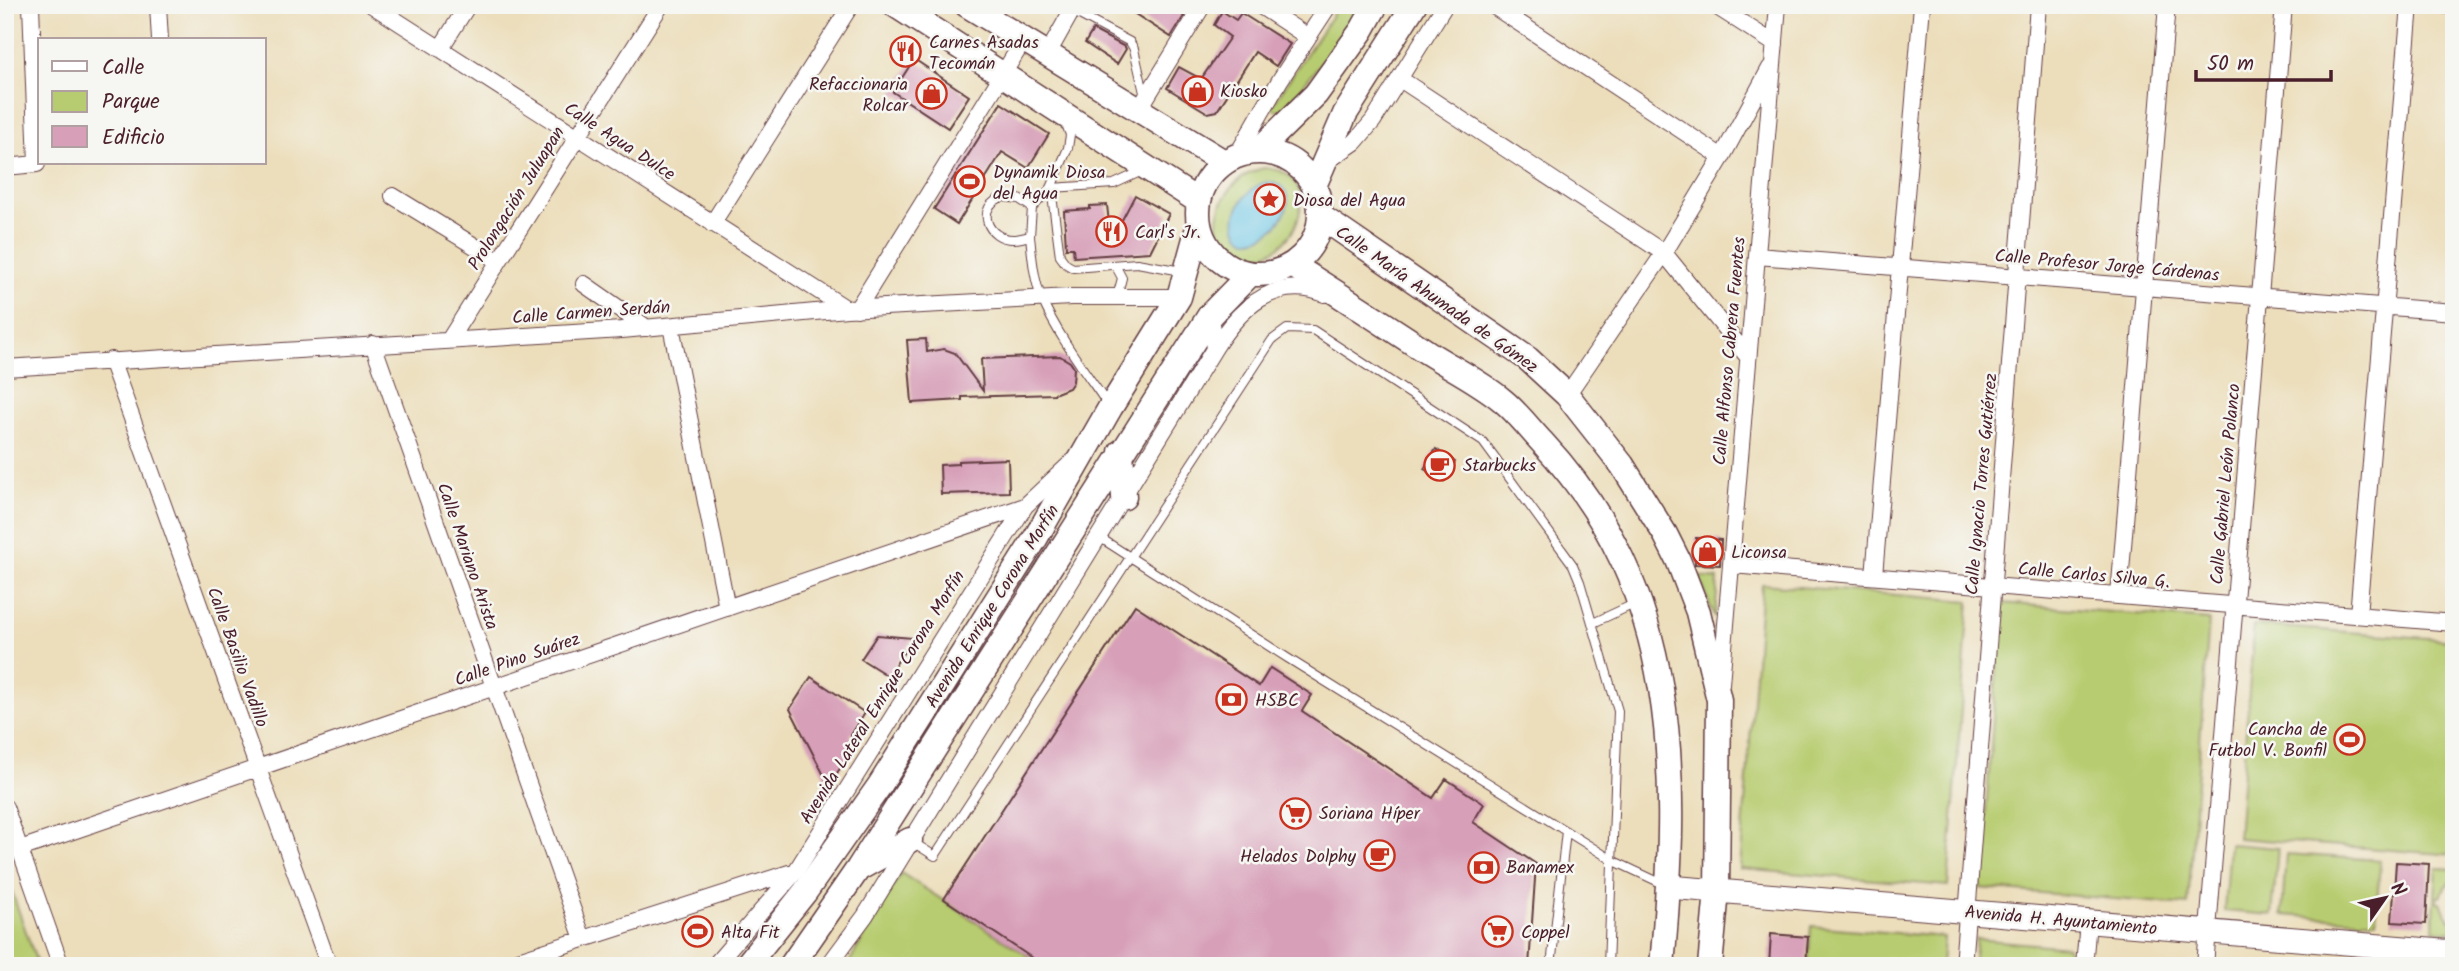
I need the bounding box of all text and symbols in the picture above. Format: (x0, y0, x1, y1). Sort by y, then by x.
place label: Carnes Asadas Tecomán (929, 29, 1039, 79)
restaurant icon: Carnes Asadas Tecomán (889, 35, 923, 69)
legend (38, 38, 266, 164)
scale bar (2196, 38, 2331, 82)
text: 50 m (2207, 48, 2254, 81)
text: Calle (102, 52, 145, 85)
place label: Refaccionaria Rolcar (809, 71, 909, 121)
shop icon: Kiosko (1180, 74, 1214, 108)
shop icon: Refaccionaria Rolcar (914, 77, 948, 111)
place label: Kiosko (1220, 78, 1267, 107)
text: Parque (102, 86, 160, 119)
street label: Calle Agua Dulce (558, 95, 681, 189)
street label: Prolongación Juluapan (461, 121, 573, 277)
text: Edificio (102, 122, 165, 155)
place label: Dynamik Diosa del Agua (993, 159, 1106, 209)
sports icon: Dynamik Diosa del Agua (953, 165, 987, 199)
place icon: Diosa del Agua (1253, 183, 1287, 217)
place label: Diosa del Agua (1293, 187, 1406, 216)
restaurant icon: Carl's Jr. (1095, 215, 1129, 249)
place label: Carl's Jr. (1135, 219, 1201, 248)
street label: Calle María Ahumada de Gómez (1329, 219, 1544, 382)
street label: Calle Alfonso Cabrera Fuentes (1706, 235, 1755, 467)
street label: Calle Profesor Jorge Cárdenas (1993, 242, 2221, 291)
street label: Calle Carmen Serdán (511, 294, 671, 333)
street label: Calle Ignacio Torres Gutiérrez (1958, 372, 2007, 596)
street label: Calle Gabriel León Polanco (2203, 382, 2250, 586)
cafe icon: Starbucks (1423, 448, 1457, 482)
place label: Starbucks (1463, 452, 1536, 481)
street label: Calle Mariano Arista (428, 479, 505, 634)
street label: Avenida Enrique Corona Morfín (919, 499, 1068, 714)
shop icon: Liconsa (1691, 535, 1725, 569)
place label: Liconsa (1731, 539, 1787, 568)
street label: Calle Carlos Silva G. (2017, 555, 2171, 598)
street label: Avenida Lateral Enrique Corona Morfín (793, 565, 974, 830)
street label: Calle Basilio Vadillo (198, 583, 275, 732)
street label: Calle Pino Suárez (451, 625, 584, 695)
bank icon: HSBC (1215, 683, 1249, 717)
place label: HSBC (1255, 687, 1299, 716)
place label: Cancha de Futbol V. Bonfil (2209, 716, 2328, 766)
sports icon: Cancha de Futbol V. Bonfil (2333, 722, 2367, 756)
supermarket icon: Soriana Híper (1279, 796, 1313, 830)
place label: Soriana Híper (1319, 800, 1421, 829)
cafe icon: Helados Dolphy (1362, 839, 1396, 873)
place label: Helados Dolphy (1240, 843, 1357, 872)
bank icon: Banamex (1466, 850, 1500, 884)
place label: Banamex (1506, 854, 1574, 883)
north arrow (2350, 862, 2420, 932)
text: N (2382, 876, 2413, 903)
street label: Avenida H. Ayuntamiento (1963, 899, 2158, 944)
sports icon: Alta Fit (681, 915, 715, 949)
supermarket icon: Coppel (1481, 915, 1515, 949)
place label: Alta Fit (721, 919, 781, 948)
place label: Coppel (1521, 919, 1570, 948)

